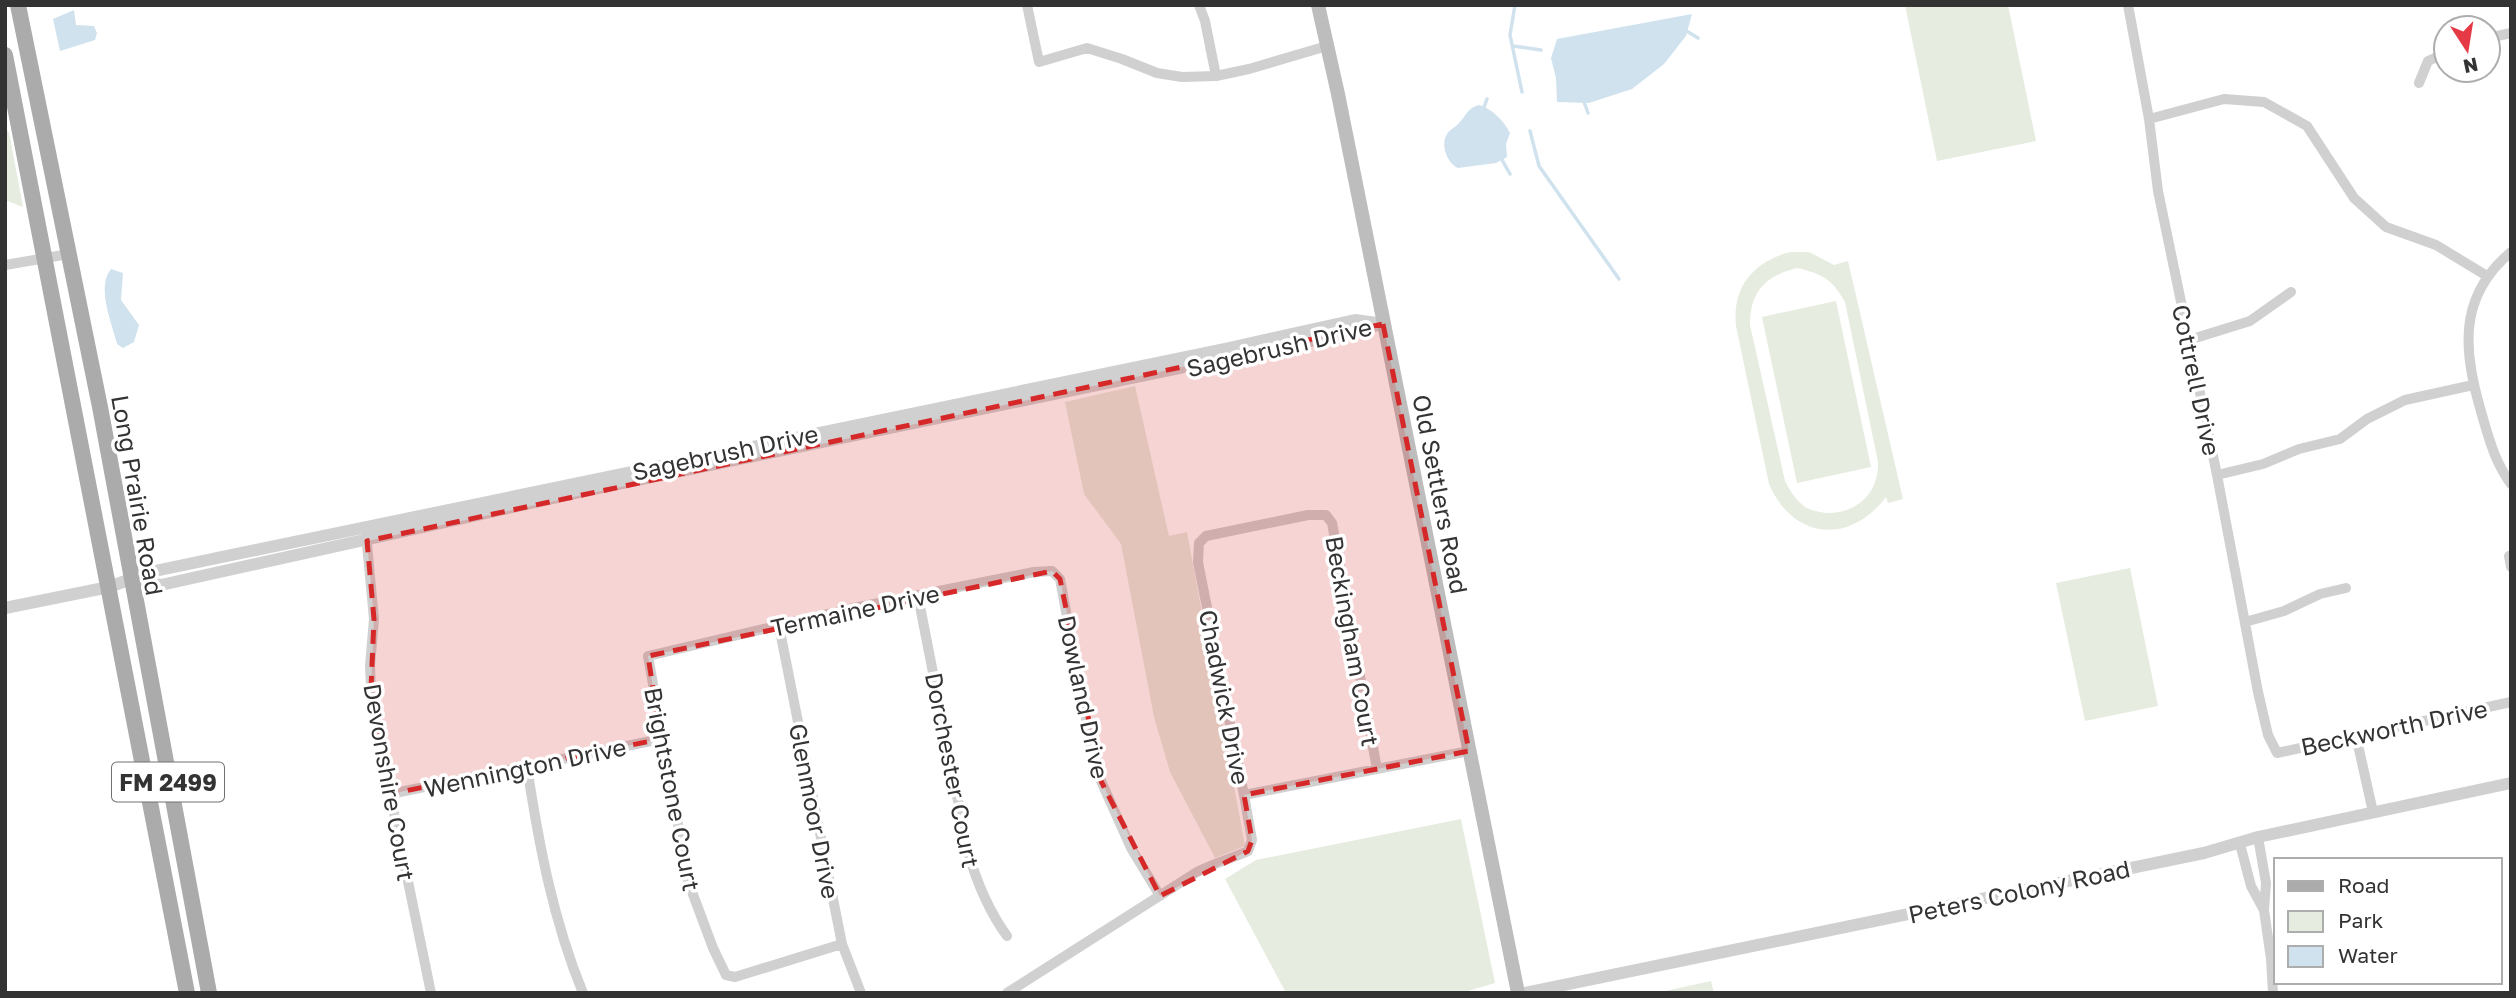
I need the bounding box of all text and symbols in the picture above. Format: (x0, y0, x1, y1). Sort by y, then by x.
north arrow (2432, 14, 2502, 84)
text: N (2461, 53, 2480, 79)
street label: Cottrell Drive (2167, 302, 2227, 458)
street label: Sagebrush Drive (1184, 312, 1374, 382)
street label: Old Settlers Road (1407, 392, 1475, 596)
street label: Long Prairie Road (106, 393, 170, 597)
street label: Sagebrush Drive (629, 418, 821, 486)
street label: Beckingham Court (1320, 534, 1386, 748)
street label: Termaine Drive (768, 578, 942, 642)
street label: Chadwick Drive (1194, 607, 1256, 787)
street label: Dowland Drive (1052, 612, 1116, 782)
street label: Dorchester Court (920, 670, 986, 870)
street label: Devonshire Court (358, 681, 422, 883)
street label: Brightstone Court (639, 685, 707, 893)
street label: Beckworth Drive (2298, 693, 2490, 761)
street label: Glenmoor Drive (784, 721, 846, 901)
street label: Wennington Drive (421, 731, 629, 803)
road number: FM 2499 (112, 762, 224, 802)
street label: Peters Colony Road (1905, 853, 2133, 929)
legend (2274, 858, 2502, 984)
text: Road (2338, 872, 2389, 898)
text: Park (2338, 907, 2384, 933)
text: Water (2338, 942, 2398, 968)

